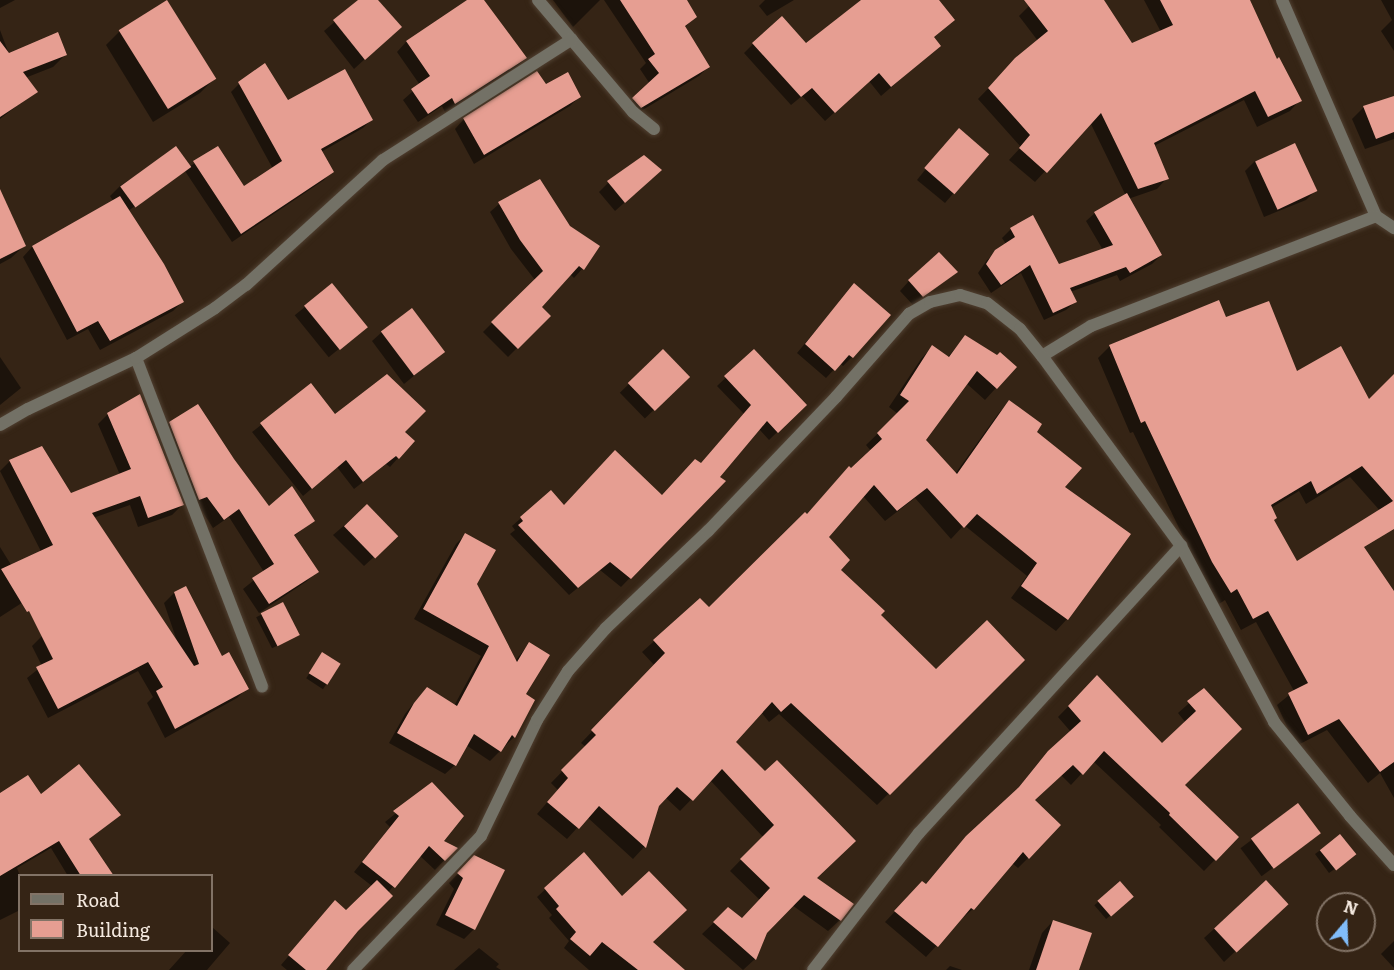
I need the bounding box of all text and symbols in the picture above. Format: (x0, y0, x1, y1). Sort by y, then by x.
legend (18, 874, 213, 952)
text: Road (76, 886, 120, 913)
north arrow (1316, 892, 1376, 952)
text: N (1341, 893, 1361, 920)
text: Building (76, 916, 150, 943)

